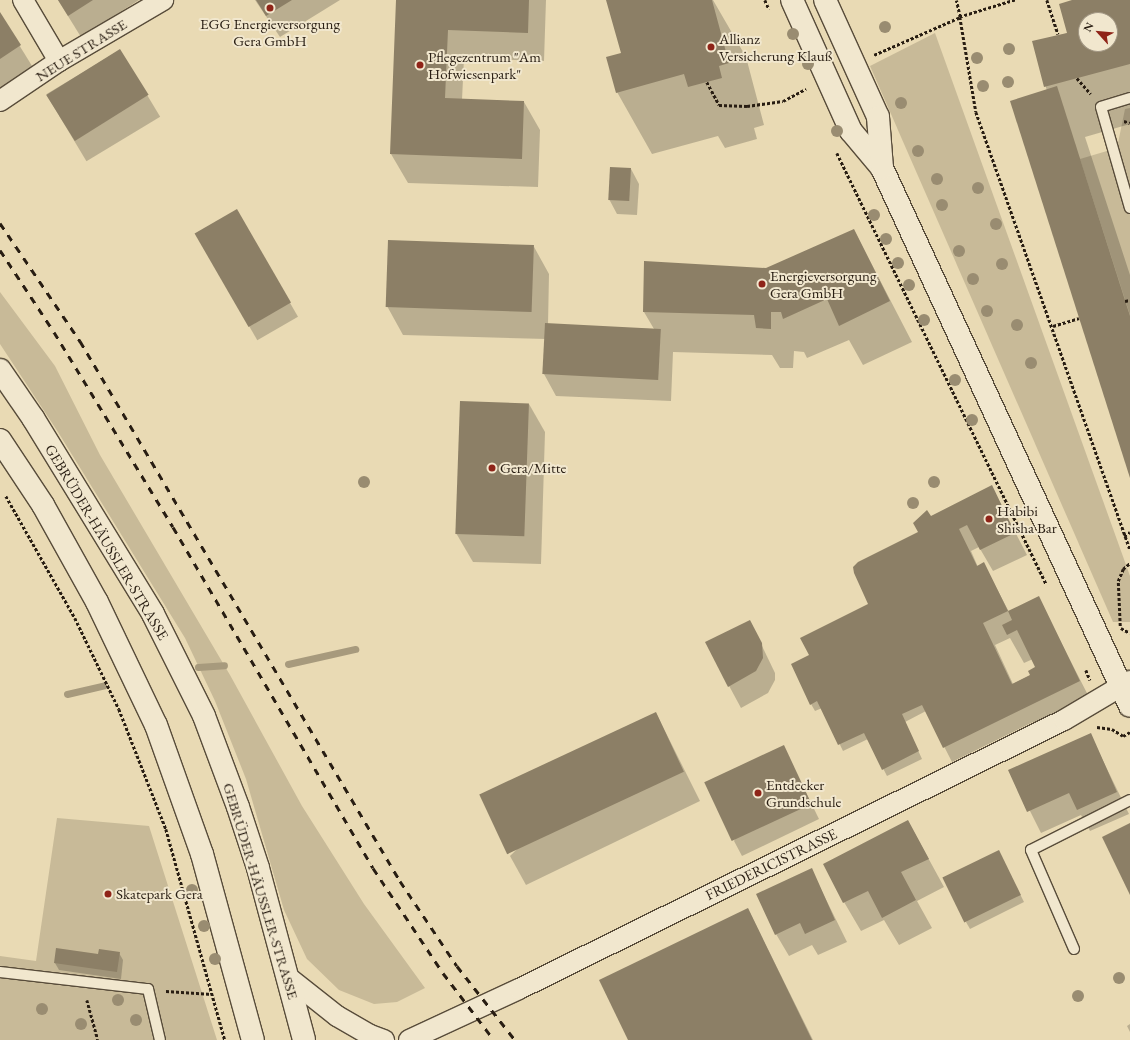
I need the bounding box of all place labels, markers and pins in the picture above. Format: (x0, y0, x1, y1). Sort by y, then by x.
marker: EGG Energieversorgung Gera GmbH (265, 3, 275, 13)
place label: EGG Energieversorgung Gera GmbH (200, 14, 340, 49)
place label: Allianz Versicherung Klauß (719, 29, 832, 64)
marker: Allianz Versicherung Klauß (706, 42, 716, 52)
place label: Pflegezentrum "Am Hofwiesenpark" (428, 47, 541, 82)
marker: Pflegezentrum "Am Hofwiesenpark" (415, 60, 425, 70)
place label: Energieversorgung Gera GmbH (770, 266, 876, 301)
marker: Energieversorgung Gera GmbH (757, 279, 767, 289)
place label: Gera/Mitte (500, 459, 566, 477)
marker: Gera/Mitte (487, 463, 497, 473)
place label: Habibi Shisha Bar (997, 501, 1057, 536)
marker: Habibi Shisha Bar (984, 514, 994, 524)
place label: Entdecker Grundschule (766, 775, 841, 810)
marker: Entdecker Grundschule (753, 788, 763, 798)
place label: Skatepark Gera (116, 885, 203, 903)
marker: Skatepark Gera (103, 889, 113, 899)

